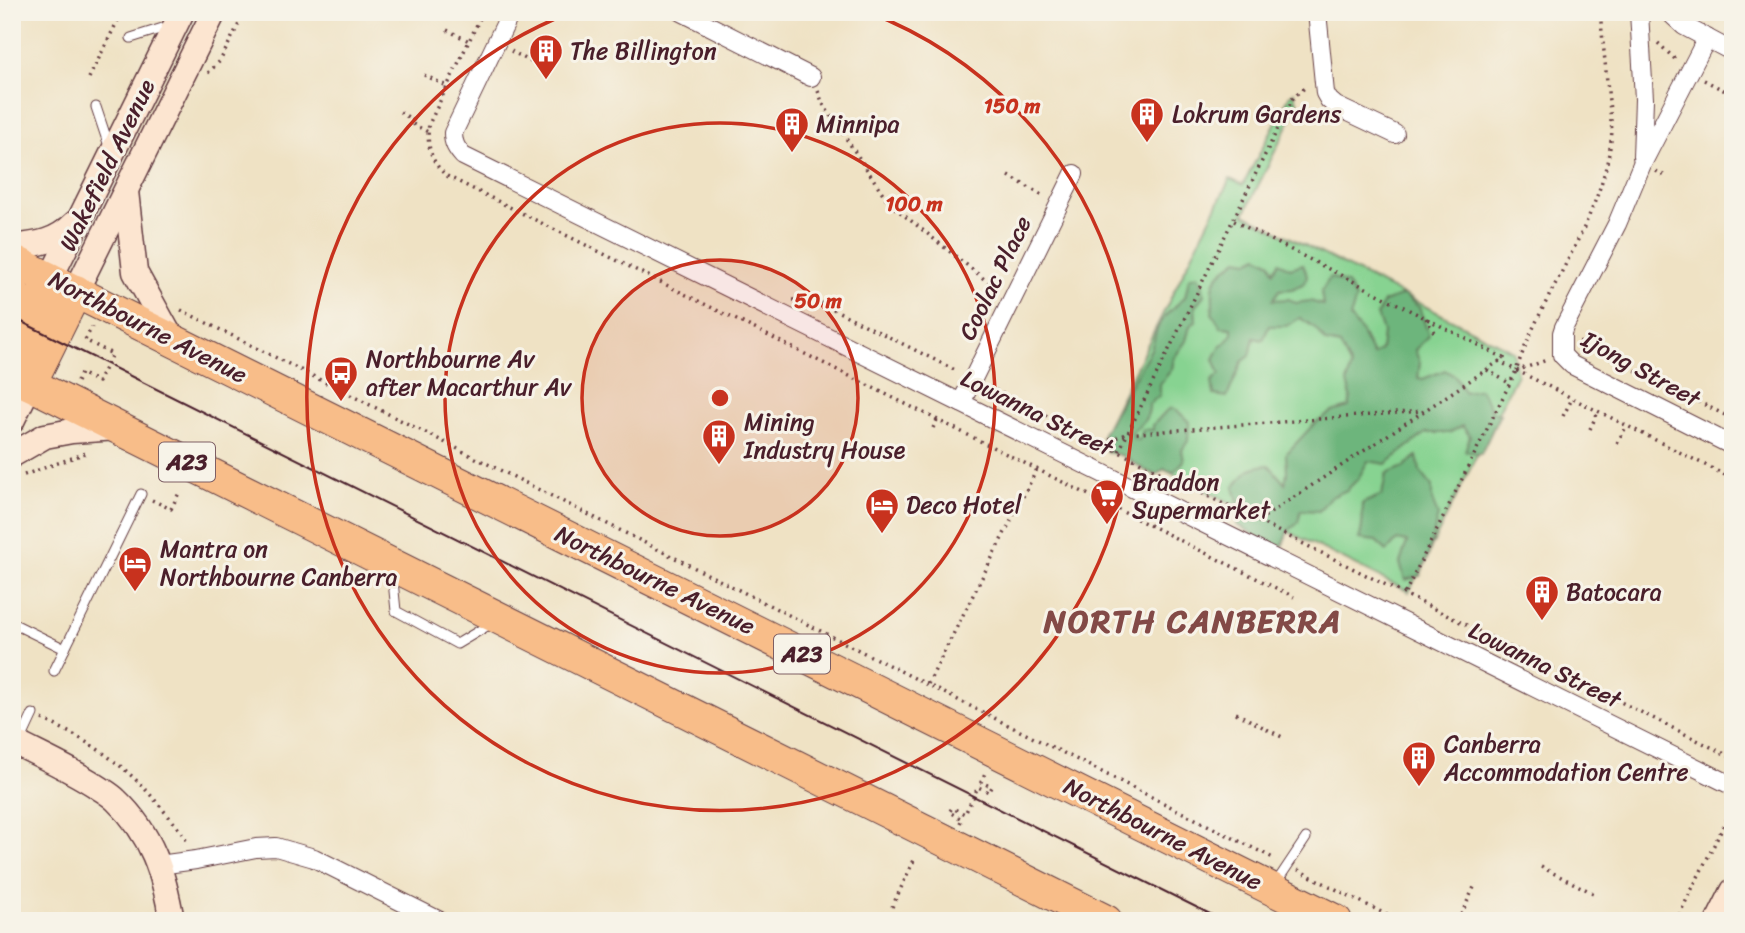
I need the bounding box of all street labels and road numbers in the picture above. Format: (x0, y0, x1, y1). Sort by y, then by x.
street label: Wakefield Avenue (47, 71, 167, 258)
street label: Coolac Place (947, 208, 1043, 348)
street label: Northbourne Avenue (41, 259, 255, 395)
street label: Ijong Street (1573, 319, 1709, 420)
street label: Lowanna Street (953, 358, 1122, 469)
road number: A23 (159, 442, 215, 482)
street label: Northbourne Avenue (547, 513, 763, 647)
street label: Lowanna Street (1461, 610, 1630, 721)
road number: A23 (774, 634, 830, 674)
street label: Northbourne Avenue (1056, 766, 1270, 902)

